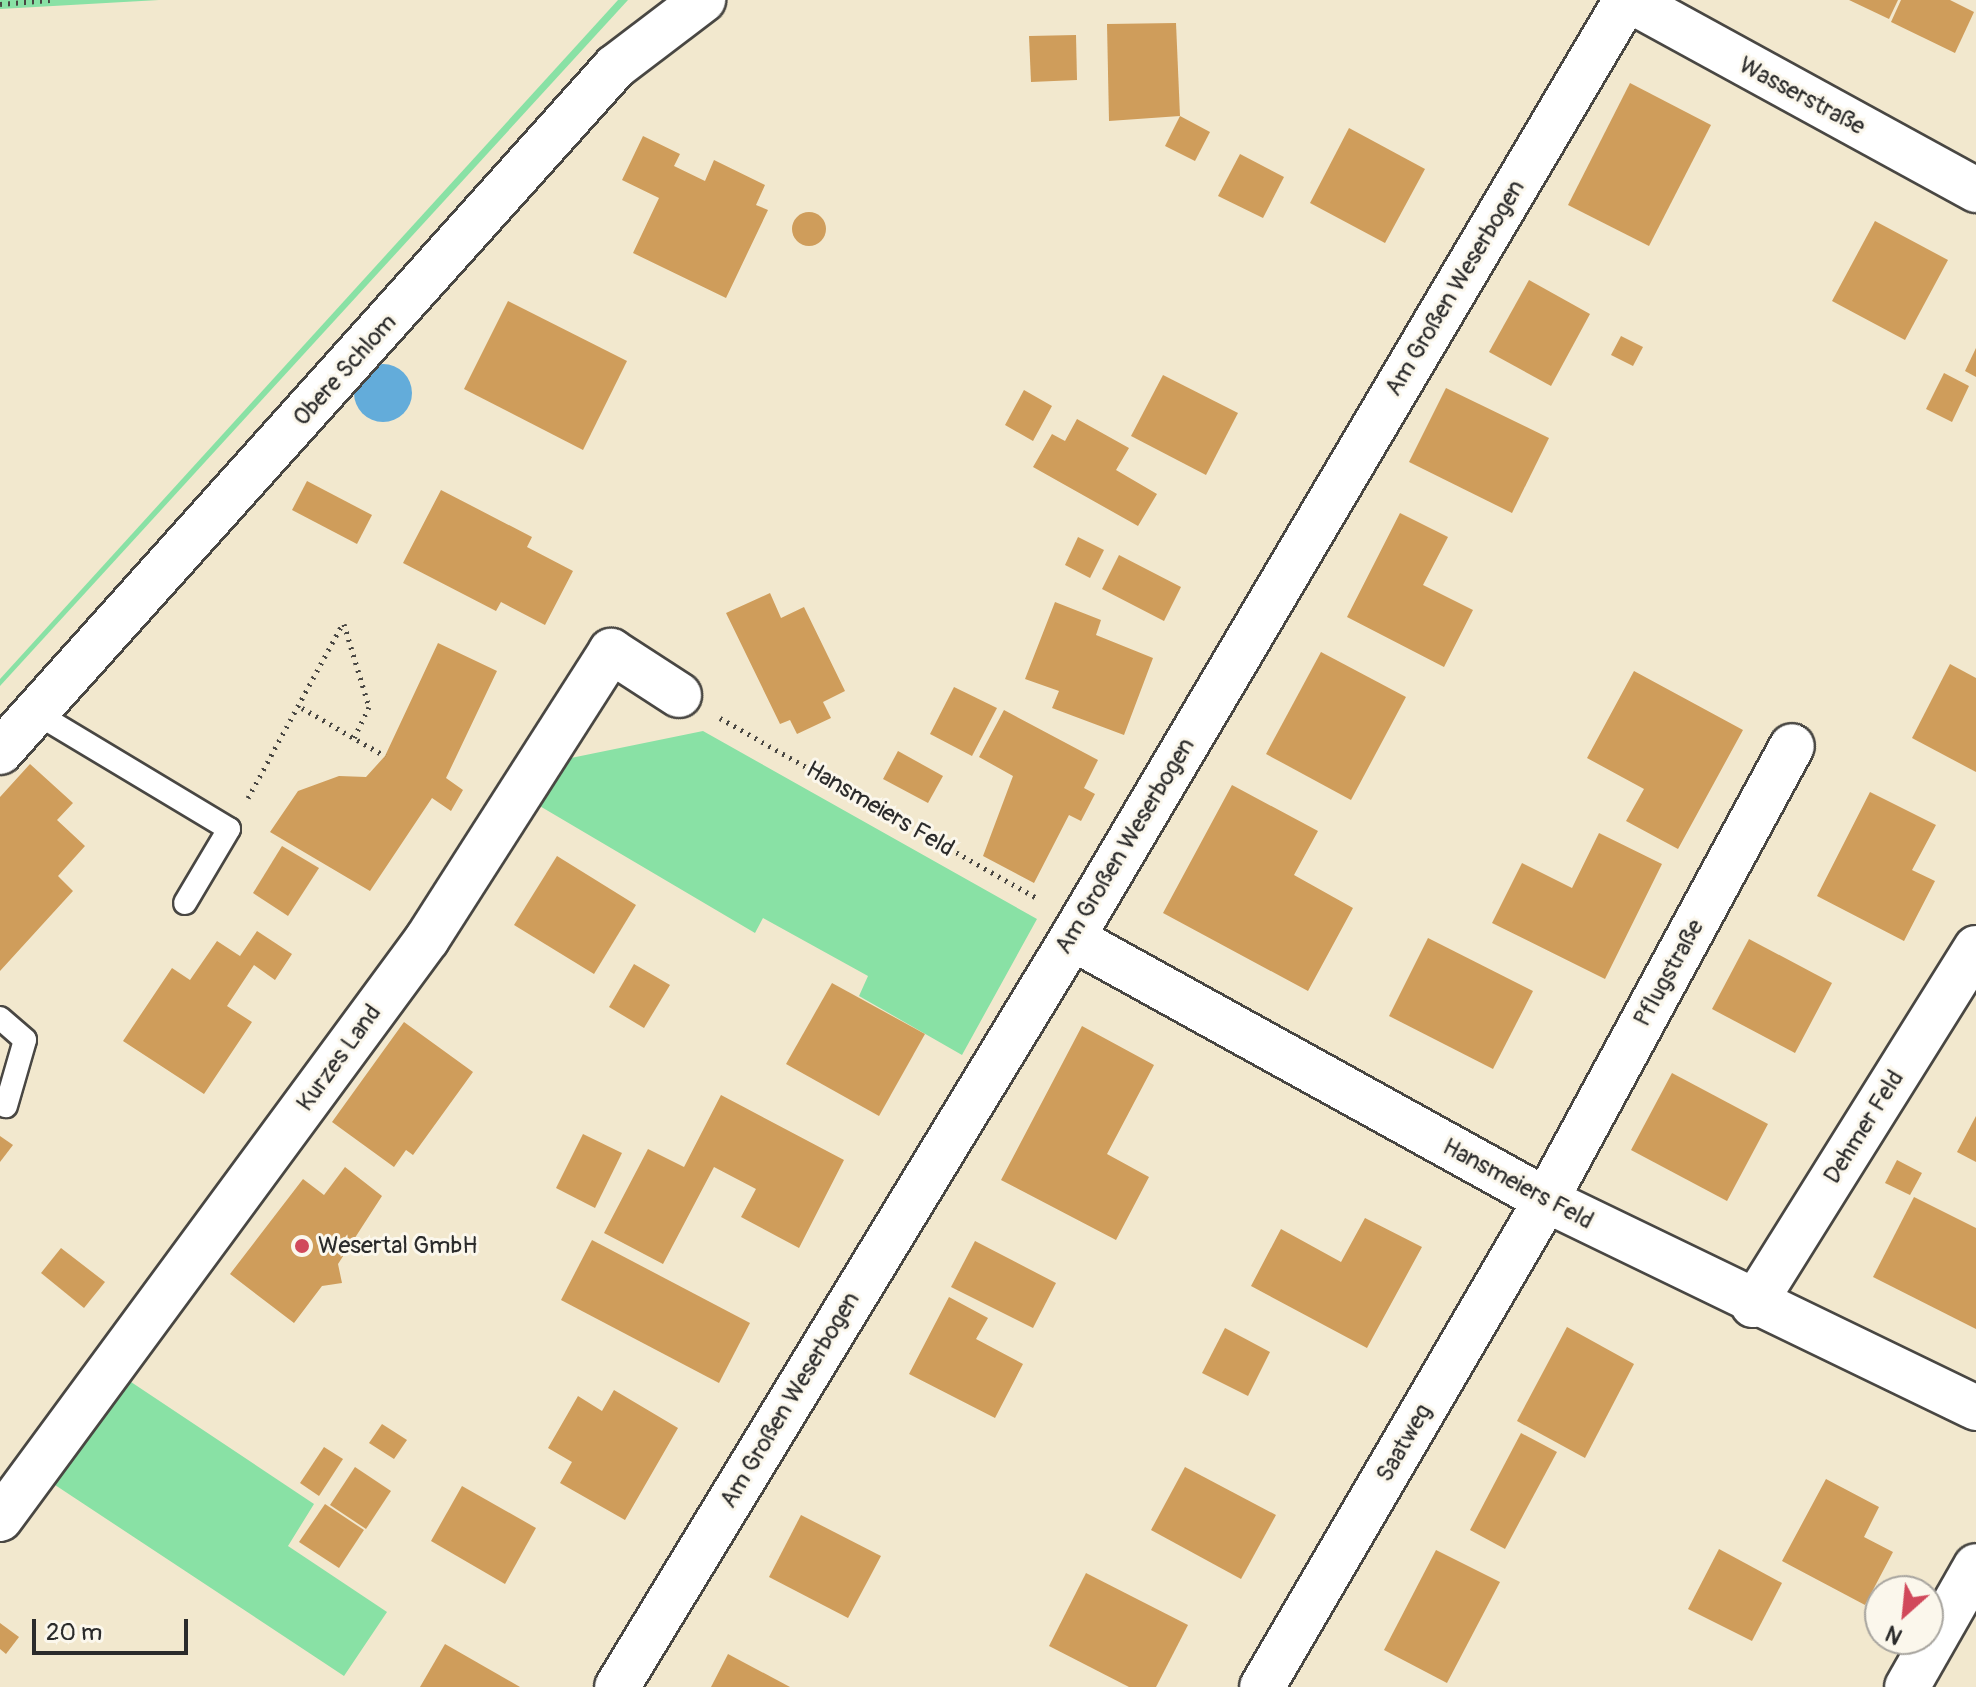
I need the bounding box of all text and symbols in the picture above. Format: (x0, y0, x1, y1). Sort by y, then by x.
street label: Wasserstraße (1734, 51, 1870, 141)
street label: Am Großen Weserbogen (1379, 175, 1531, 401)
street label: Obere Schlom (287, 308, 403, 432)
street label: Am Großen Weserbogen (1049, 733, 1201, 959)
street label: Hansmeiers Feld (801, 755, 959, 863)
street label: Pflugstraße (1628, 914, 1710, 1032)
street label: Kurzes Land (291, 999, 387, 1117)
street label: Dehmer Feld (1818, 1065, 1910, 1189)
street label: Hansmeiers Feld (1438, 1132, 1598, 1236)
place label: Wesertal GmbH (318, 1232, 477, 1260)
marker: Wesertal GmbH (293, 1237, 311, 1255)
street label: Am Großen Weserbogen (714, 1287, 866, 1513)
street label: Saatweg (1370, 1399, 1438, 1487)
north arrow (1864, 1575, 1944, 1655)
scale bar (36, 1603, 192, 1653)
text: 20 m (46, 1618, 102, 1647)
text: N (1881, 1619, 1907, 1650)

